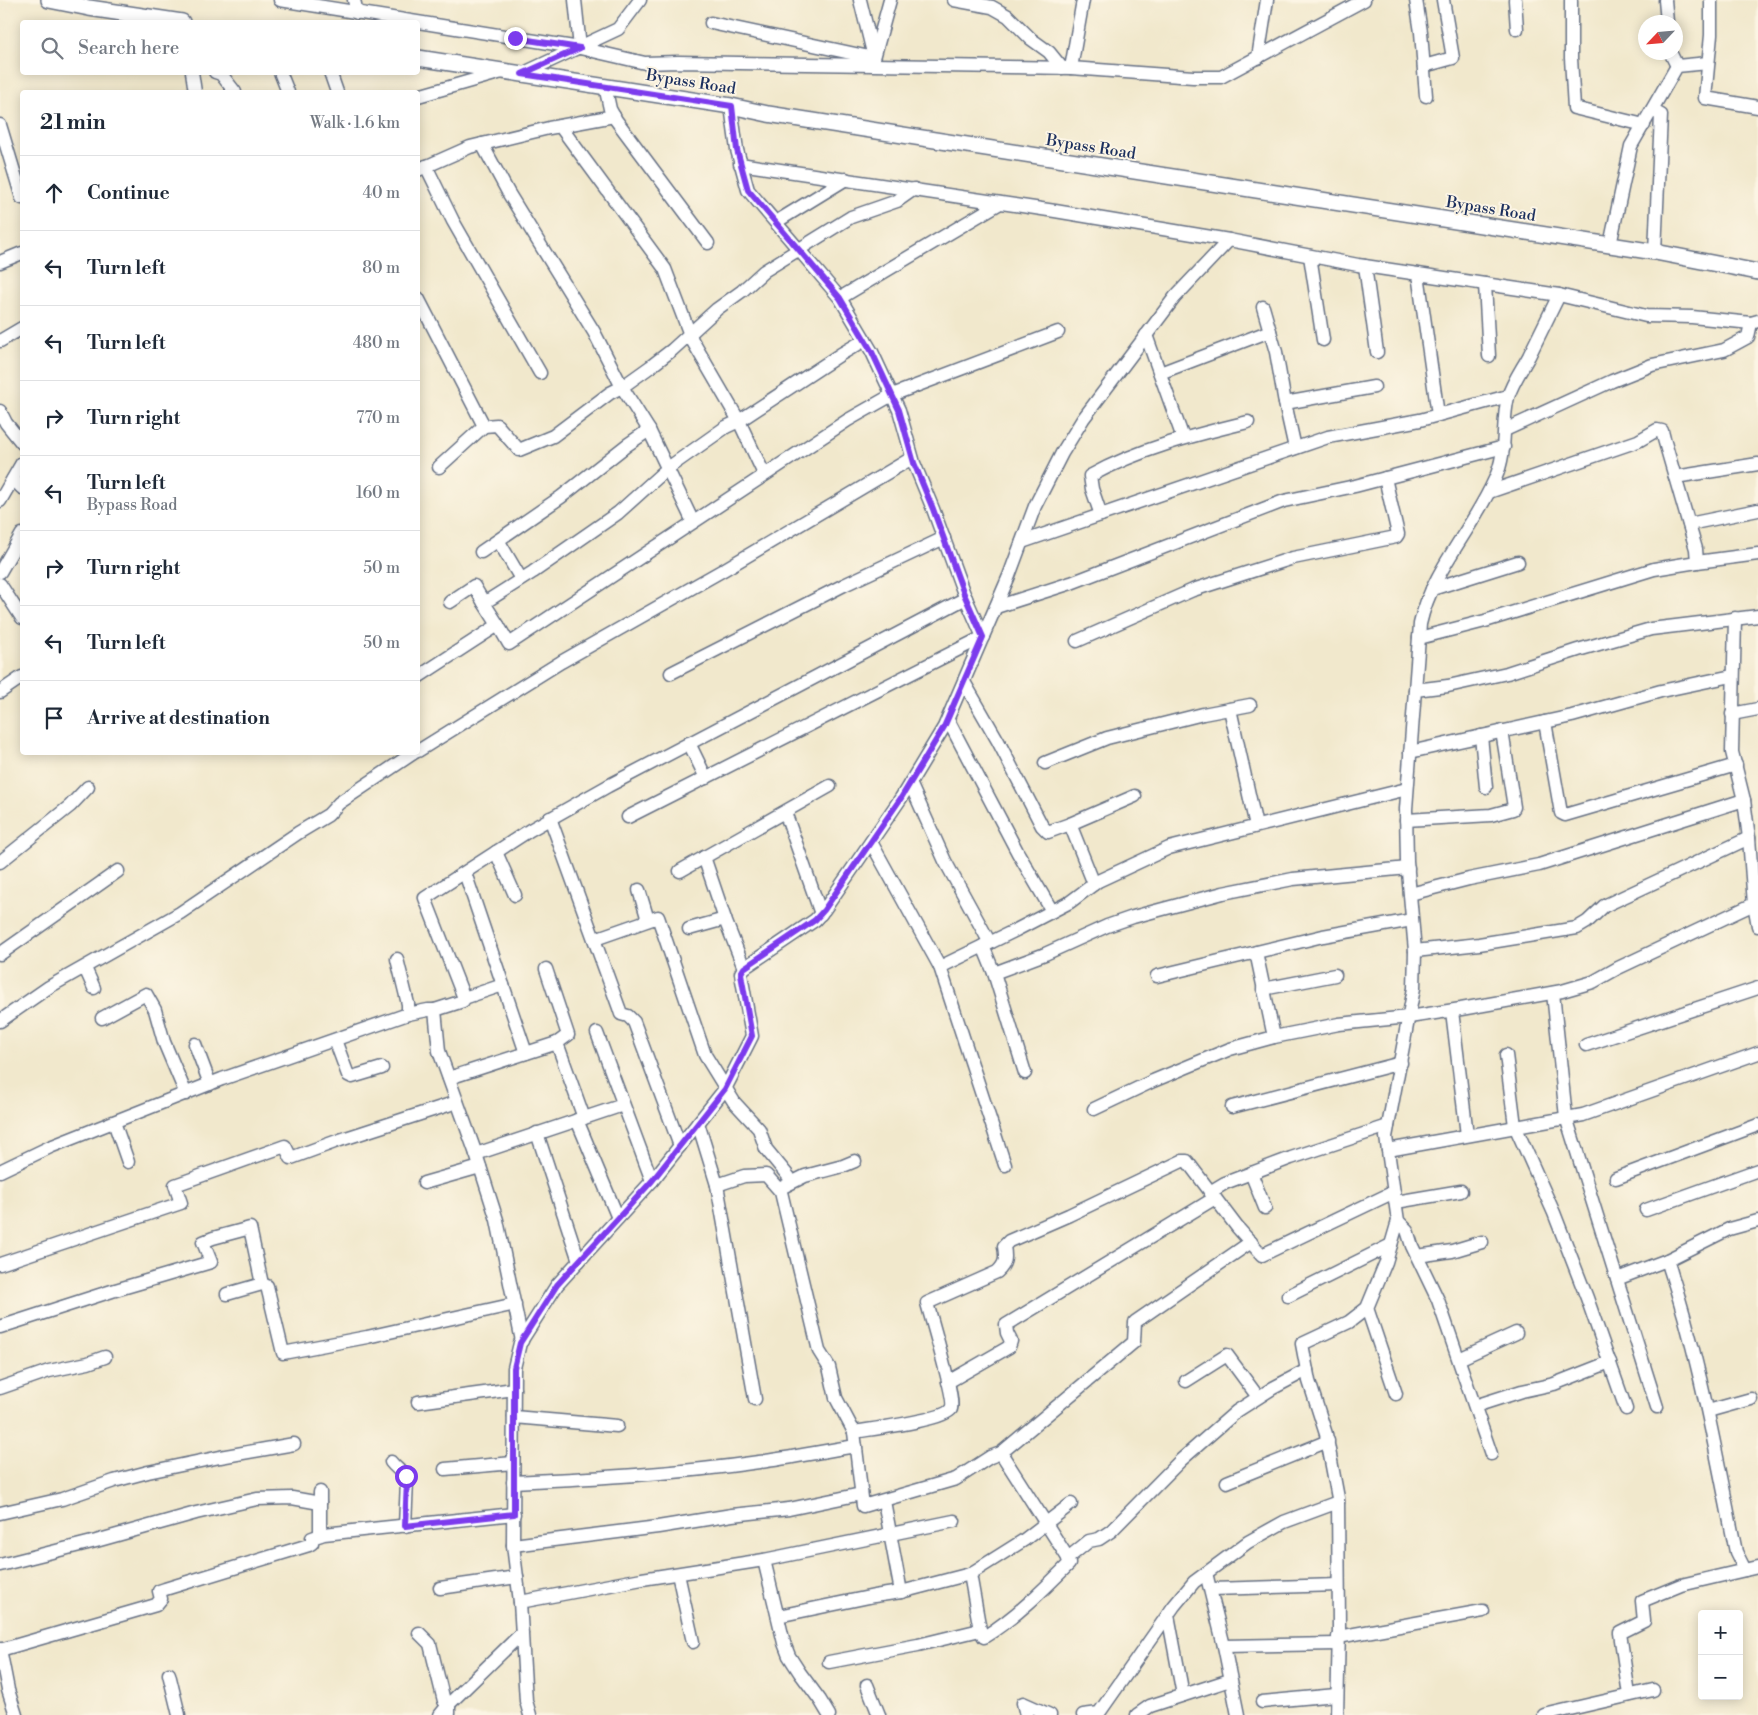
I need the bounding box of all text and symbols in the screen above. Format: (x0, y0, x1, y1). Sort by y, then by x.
north arrow (1638, 15, 1683, 60)
search box (20, 20, 420, 75)
route end (504, 27, 527, 50)
icon: search (38, 34, 66, 62)
text: Search here (78, 36, 179, 60)
street label: Bypass Road (644, 65, 737, 99)
text: 21 min (40, 110, 106, 136)
text: Walk · 1.6 km (310, 113, 400, 133)
street label: Bypass Road (1044, 130, 1137, 164)
icon: ahead (40, 179, 68, 207)
text: Continue (87, 181, 170, 205)
text: 40 m (363, 183, 400, 203)
street label: Bypass Road (1444, 192, 1537, 226)
icon: left (40, 254, 68, 282)
text: Turn left (87, 256, 166, 280)
text: 80 m (362, 258, 400, 278)
icon: left (40, 329, 68, 357)
text: Turn left (87, 331, 166, 355)
text: 480 m (353, 333, 400, 353)
icon: right (40, 404, 68, 432)
text: Turn right (87, 406, 180, 430)
text: 770 m (356, 408, 400, 428)
text: Turn left (87, 471, 166, 495)
icon: left (40, 479, 68, 507)
text: 160 m (356, 483, 400, 503)
text: Bypass Road (87, 495, 177, 515)
icon: right (40, 554, 68, 582)
text: Turn right (87, 556, 180, 580)
text: 50 m (363, 558, 400, 578)
icon: left (40, 629, 68, 657)
text: Turn left (87, 631, 166, 655)
text: 50 m (363, 633, 400, 653)
icon: arrive (40, 704, 68, 732)
text: Arrive at destination (87, 706, 270, 730)
route start (395, 1465, 418, 1488)
map controls (1698, 1610, 1743, 1700)
button: + (1698, 1610, 1743, 1655)
button: − (1698, 1655, 1743, 1700)

